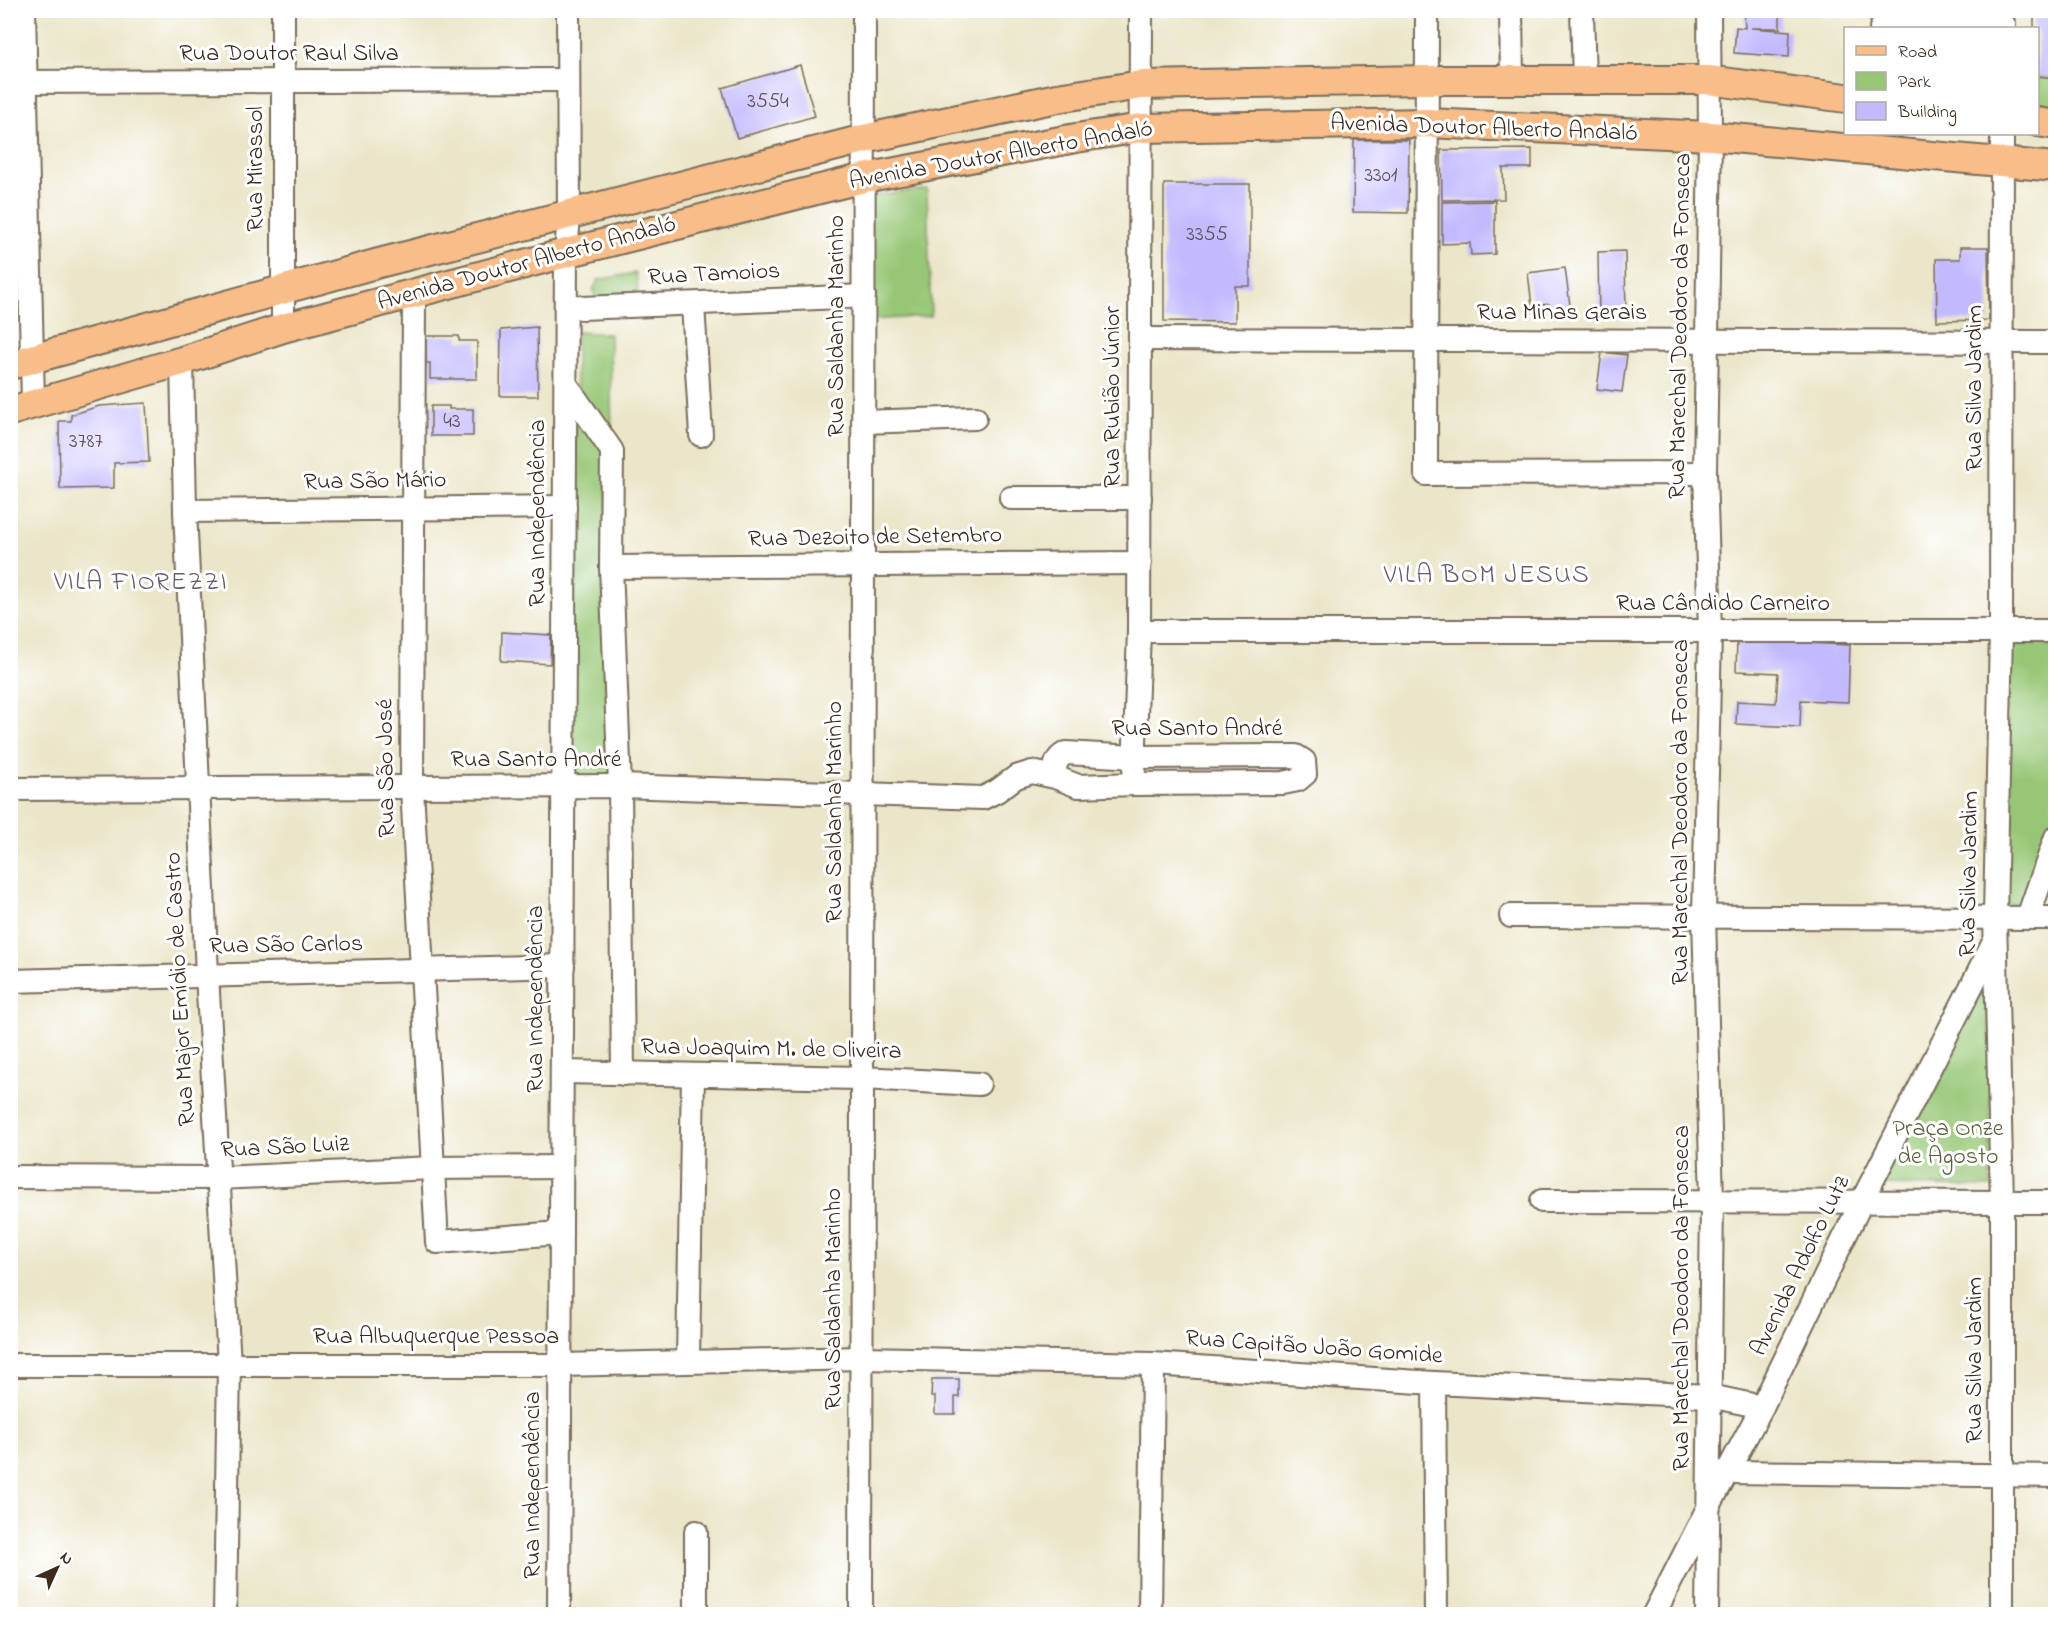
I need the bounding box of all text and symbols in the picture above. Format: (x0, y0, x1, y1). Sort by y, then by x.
legend (1844, 27, 2039, 135)
street label: Rua Doutor Raul Silva (179, 37, 399, 72)
text: Road (1898, 40, 1937, 66)
text: Park (1898, 70, 1931, 96)
house number: 3554 (747, 87, 789, 117)
text: Building (1897, 100, 1957, 127)
street label: Rua Mirassol (239, 106, 274, 232)
street label: Avenida Doutor Alberto Andaló (1330, 106, 1638, 152)
street label: Avenida Doutor Alberto Andaló (846, 112, 1156, 200)
street label: Rua Marechal Deodoro da Fonseca (1660, 153, 1702, 499)
house number: 3301 (1364, 161, 1398, 191)
street label: Avenida Doutor Alberto Andaló (374, 207, 680, 321)
street label: Rua Saldanha Marinho (820, 215, 855, 437)
house number: 3355 (1186, 220, 1228, 250)
street label: Rua Tamoios (647, 254, 781, 296)
street label: Rua Minas Gerais (1477, 296, 1647, 331)
street label: Rua Silva Jardim (1958, 305, 1993, 471)
street label: Rua Rubião Júnior (1096, 306, 1131, 488)
house number: 43 (443, 407, 461, 437)
street label: Rua Independência (521, 419, 556, 607)
house number: 3787 (69, 427, 103, 457)
street label: Rua São Mário (303, 463, 447, 501)
street label: Rua Dezoito de Setembro (748, 518, 1002, 558)
district label: VILA BOM JESUS (1383, 557, 1590, 595)
district label: VILA FIOREZZI (53, 564, 228, 602)
street label: Rua Cândido Carneiro (1616, 587, 1830, 622)
street label: Rua Marechal Deodoro da Fonseca (1664, 639, 1699, 985)
street label: Rua São José (368, 698, 406, 838)
street label: Rua Saldanha Marinho (818, 701, 853, 923)
street label: Rua Santo André (1112, 712, 1283, 747)
street label: Rua Santo André (451, 743, 622, 778)
street label: Rua Silva Jardim (1951, 790, 1989, 958)
street label: Rua Major Emídio de Castro (156, 851, 206, 1127)
street label: Rua Independência (519, 905, 554, 1093)
street label: Rua São Carlos (209, 927, 363, 965)
street label: Rua Joaquim M. de Oliveira (640, 1030, 902, 1070)
park label: Praça Onze de Agosto (1893, 1112, 2004, 1175)
street label: Rua Marechal Deodoro da Fonseca (1665, 1125, 1700, 1471)
street label: Rua São Luiz (220, 1127, 351, 1169)
street label: Avenida Adolfo Lutz (1742, 1169, 1860, 1362)
street label: Rua Saldanha Marinho (817, 1188, 852, 1410)
street label: Rua Silva Jardim (1958, 1277, 1993, 1443)
street label: Rua Albuquerque Pessoa (313, 1320, 559, 1355)
street label: Rua Capitão João Gomide (1184, 1322, 1444, 1374)
street label: Rua Independência (516, 1391, 551, 1579)
north arrow (27, 1538, 87, 1598)
text: N (54, 1546, 79, 1571)

